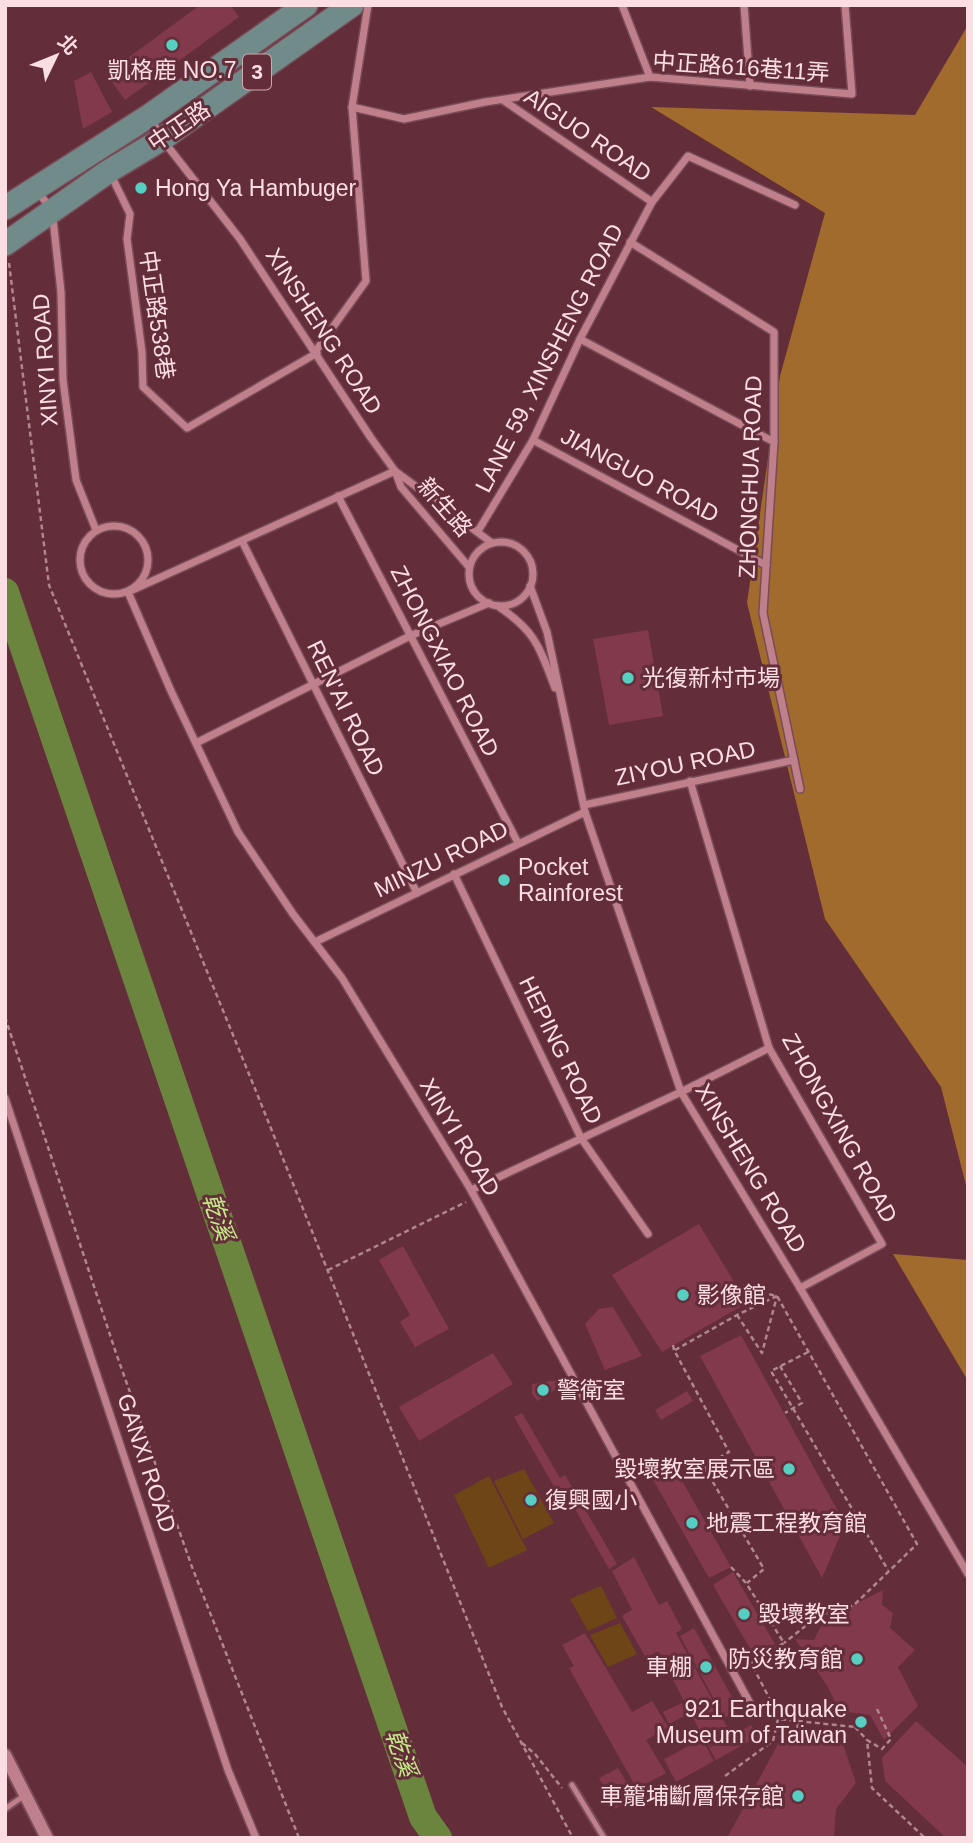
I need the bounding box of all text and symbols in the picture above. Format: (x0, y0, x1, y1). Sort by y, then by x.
north arrow (21, 21, 91, 91)
text: 北 (54, 31, 82, 59)
marker: 凱格鹿 NO.7 (164, 37, 180, 53)
street label: 中正路616巷11弄 (652, 48, 830, 86)
road number: 3 (243, 55, 271, 90)
place label: 凱格鹿 NO.7 (107, 57, 237, 83)
street label: AIGUO ROAD (520, 83, 656, 187)
street label: 中正路 (143, 96, 215, 156)
place label: Hong Ya Hambuger (155, 175, 357, 201)
marker: Hong Ya Hambuger (133, 180, 149, 196)
street label: LANE 59, XINSHENG ROAD (470, 219, 628, 497)
street label: XINSHENG ROAD (261, 243, 387, 419)
street label: 中正路538巷 (135, 249, 179, 381)
street label: XINYI ROAD (27, 293, 63, 427)
street label: ZHONGHUA ROAD (733, 375, 767, 579)
street label: JIANGUO ROAD (557, 422, 723, 528)
street label: 新生路 (413, 472, 477, 542)
street label: ZHONGXIAO ROAD (386, 561, 504, 761)
street label: REN'AI ROAD (302, 636, 390, 780)
place label: 光復新村市場 (642, 665, 780, 691)
marker: 光復新村市場 (620, 670, 636, 686)
street label: ZIYOU ROAD (612, 735, 758, 791)
street label: MINZU ROAD (370, 815, 512, 903)
place label: Pocket Rainforest (518, 854, 623, 906)
marker: Pocket Rainforest (496, 872, 512, 888)
street label: HEPING ROAD (514, 972, 608, 1128)
street label: ZHONGXING ROAD (777, 1029, 903, 1227)
street label: XINYI ROAD (415, 1073, 505, 1201)
street label: XINSHENG ROAD (690, 1079, 812, 1257)
water label: 乾溪 (198, 1190, 240, 1247)
place label: 影像館 (697, 1282, 766, 1308)
marker: 影像館 (675, 1287, 691, 1303)
place label: 警衛室 (557, 1377, 626, 1403)
marker: 警衛室 (535, 1382, 551, 1398)
street label: GANXI ROAD (112, 1390, 182, 1536)
place label: 毀壞教室展示區 (614, 1456, 775, 1482)
marker: 毀壞教室展示區 (781, 1461, 797, 1477)
place label: 復興國小 (545, 1487, 637, 1513)
marker: 復興國小 (523, 1492, 539, 1508)
place label: 地震工程教育館 (706, 1510, 867, 1536)
marker: 地震工程教育館 (684, 1515, 700, 1531)
place label: 毀壞教室 (758, 1601, 850, 1627)
marker: 毀壞教室 (736, 1606, 752, 1622)
place label: 防災教育館 (728, 1646, 843, 1672)
marker: 防災教育館 (849, 1651, 865, 1667)
place label: 車棚 (646, 1654, 692, 1680)
marker: 車棚 (698, 1659, 714, 1675)
place label: 921 Earthquake Museum of Taiwan (656, 1696, 847, 1748)
marker: 921 Earthquake Museum of Taiwan (853, 1714, 869, 1730)
water label: 乾溪 (381, 1726, 423, 1783)
place label: 車籠埔斷層保存館 (600, 1783, 784, 1809)
marker: 車籠埔斷層保存館 (790, 1788, 806, 1804)

